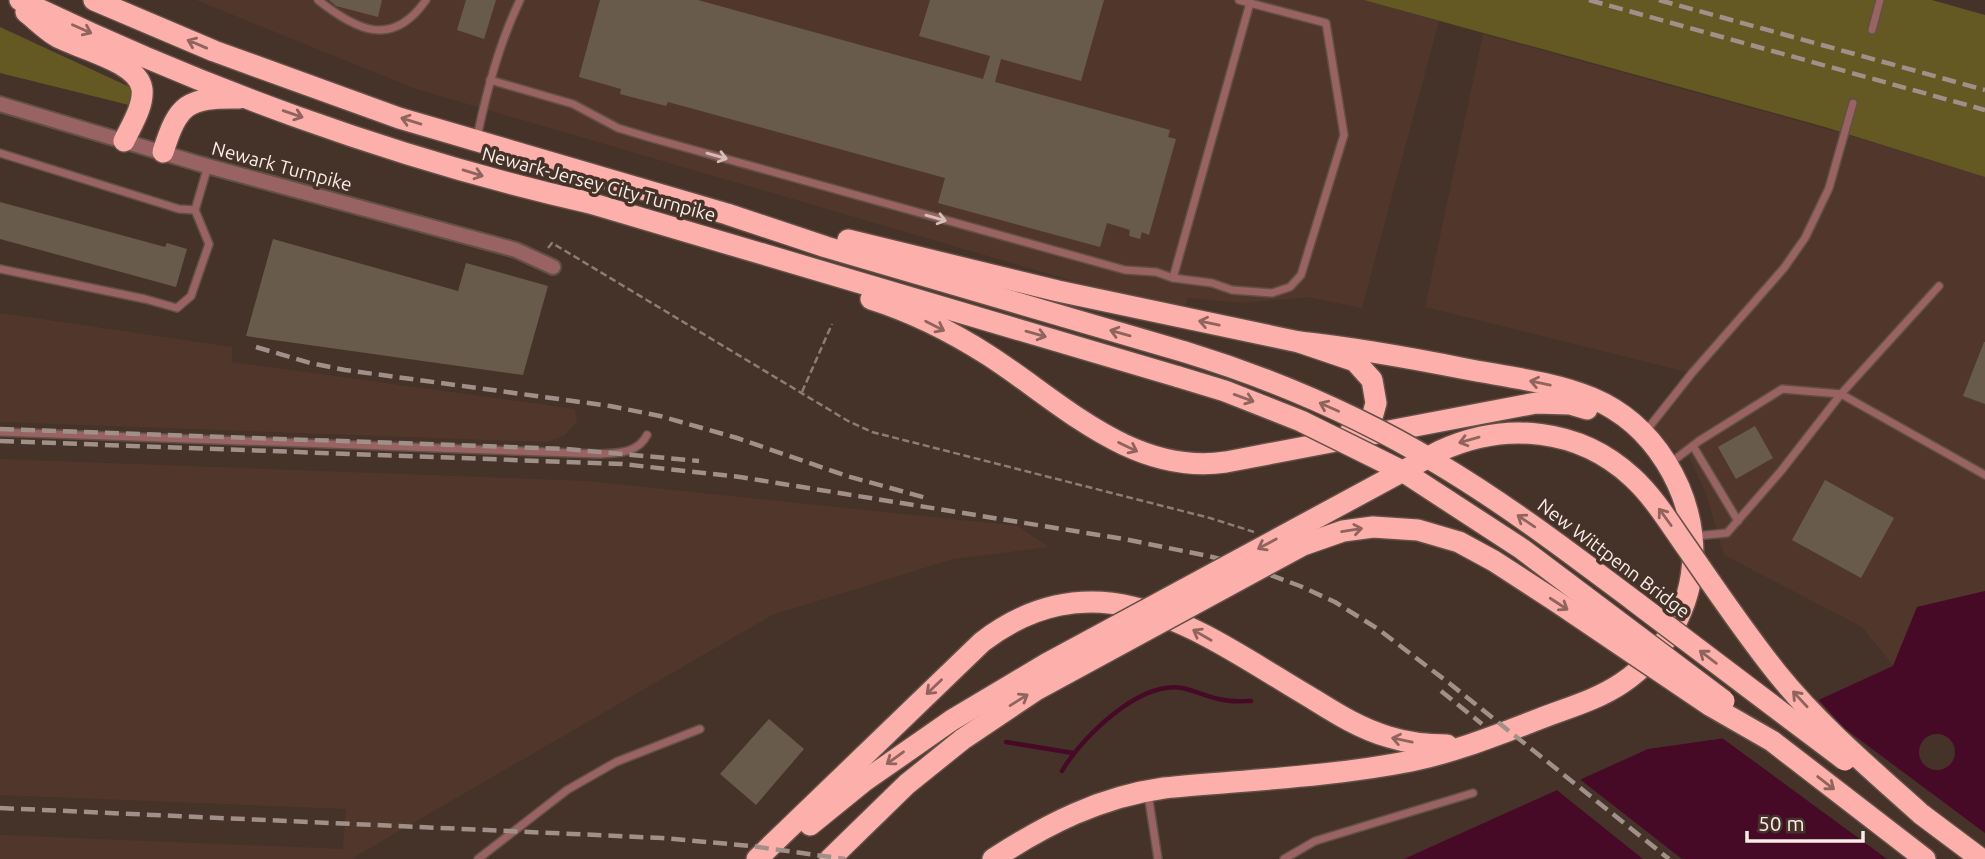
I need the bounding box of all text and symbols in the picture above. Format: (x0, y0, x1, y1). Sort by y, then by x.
one-way arrow (71, 23, 92, 36)
one-way arrow (187, 37, 209, 50)
one-way arrow (281, 109, 303, 121)
one-way arrow (400, 114, 422, 127)
street label: Newark Turnpike (210, 137, 354, 195)
street label: Newark-Jersey City Turnpike (480, 142, 718, 226)
one-way arrow (706, 151, 728, 164)
one-way arrow (462, 168, 484, 181)
one-way arrow (925, 212, 947, 225)
one-way arrow (1198, 315, 1221, 329)
one-way arrow (924, 319, 945, 333)
one-way arrow (1109, 325, 1131, 338)
one-way arrow (1025, 328, 1047, 341)
one-way arrow (1529, 376, 1552, 390)
one-way arrow (1232, 393, 1254, 405)
one-way arrow (1319, 400, 1340, 413)
one-way arrow (1458, 434, 1480, 447)
one-way arrow (1117, 440, 1138, 454)
street label: New Wittpenn Bridge (1534, 494, 1694, 622)
one-way arrow (1658, 508, 1672, 527)
one-way arrow (1517, 514, 1536, 528)
one-way arrow (1340, 523, 1362, 536)
one-way arrow (1257, 538, 1278, 552)
one-way arrow (1549, 596, 1568, 611)
one-way arrow (1192, 627, 1212, 641)
one-way arrow (1699, 649, 1718, 664)
one-way arrow (926, 678, 943, 695)
one-way arrow (1792, 691, 1809, 708)
one-way arrow (1009, 693, 1029, 707)
one-way arrow (1391, 733, 1414, 747)
one-way arrow (886, 751, 905, 766)
one-way arrow (1817, 775, 1835, 790)
scale bar (1747, 800, 1862, 844)
text: 50 m (1758, 811, 1805, 835)

